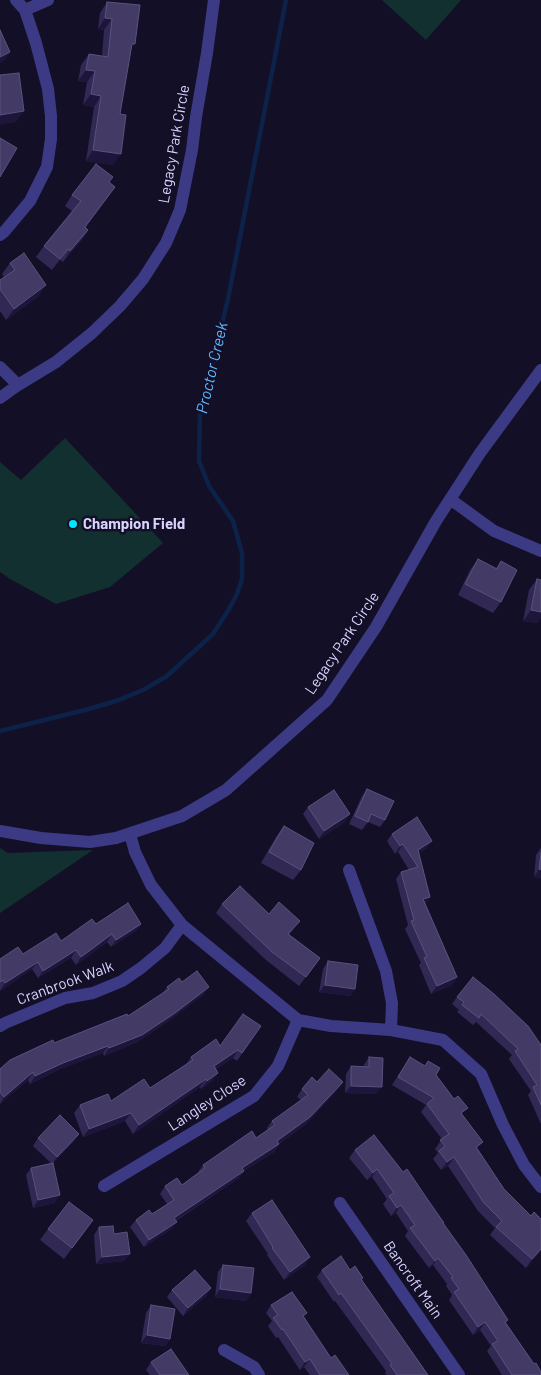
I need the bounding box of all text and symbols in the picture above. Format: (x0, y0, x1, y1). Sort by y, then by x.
street label: Legacy Park Circle (155, 83, 193, 205)
water label: Proctor Creek (192, 320, 232, 416)
place label: Champion Field (83, 515, 185, 533)
marker: Champion Field (67, 518, 79, 530)
street label: Legacy Park Circle (301, 588, 383, 698)
street label: Cranbrook Walk (14, 957, 116, 1009)
street label: Langley Close (165, 1071, 249, 1135)
street label: Bancroft Main (380, 1238, 446, 1322)

